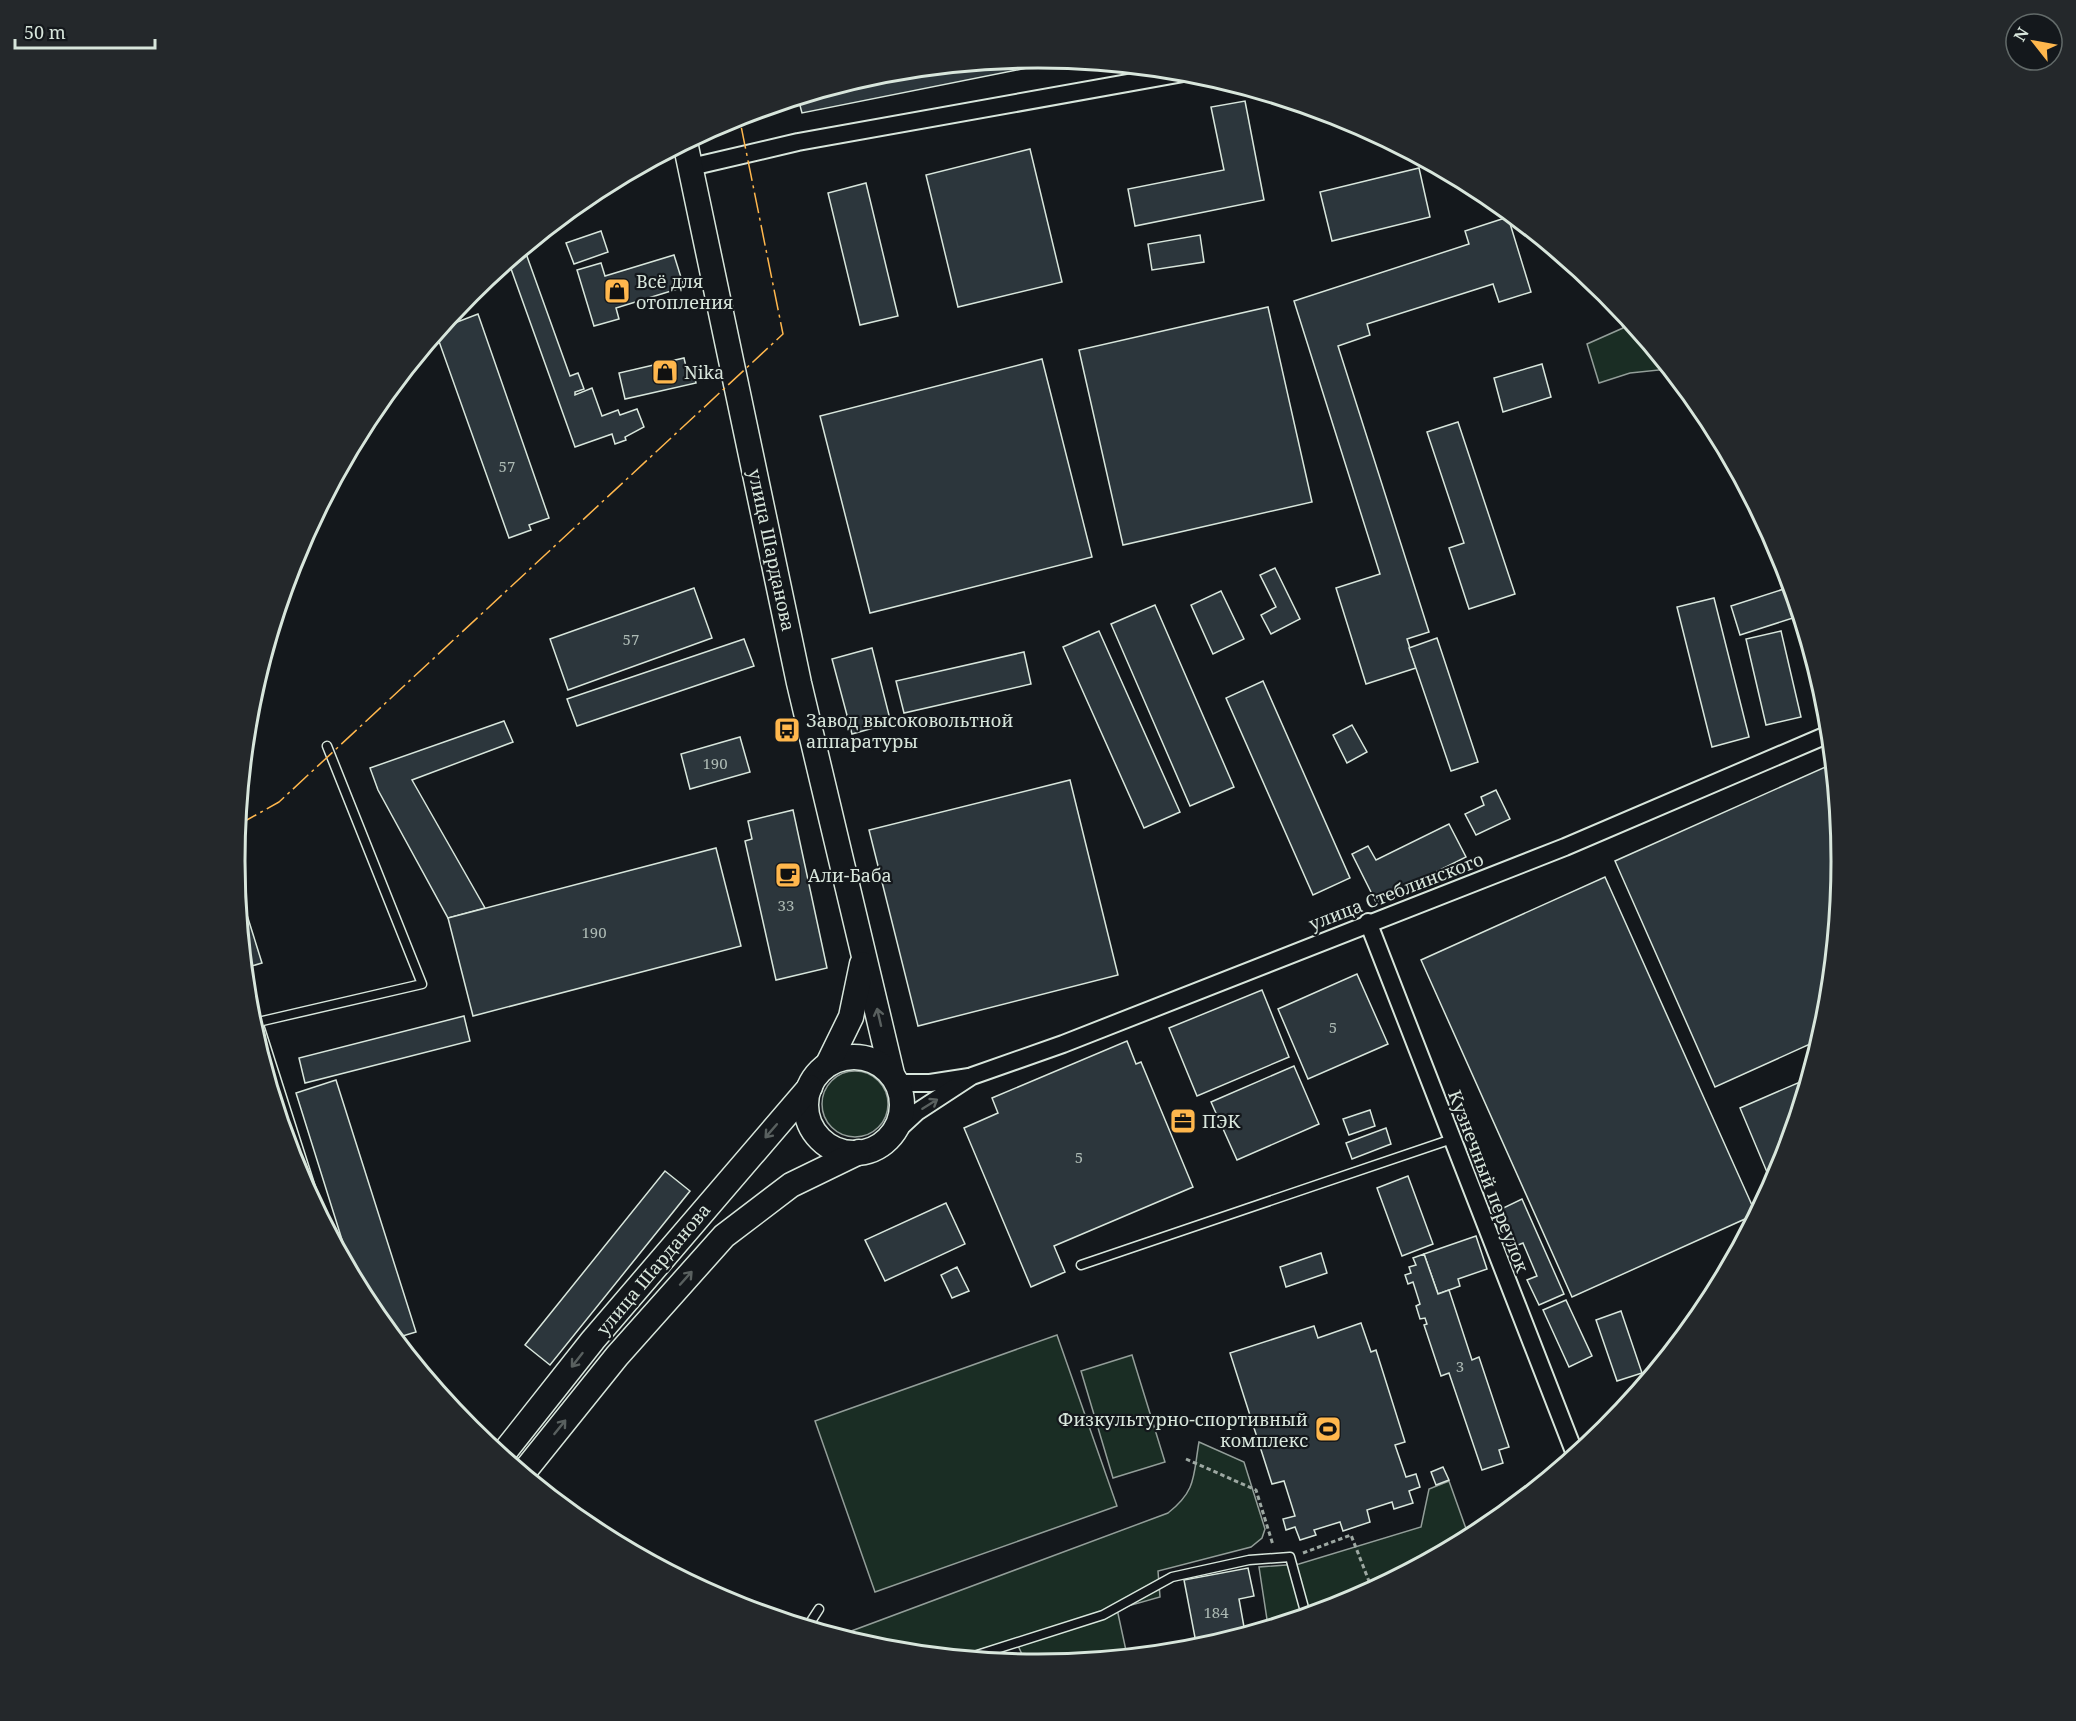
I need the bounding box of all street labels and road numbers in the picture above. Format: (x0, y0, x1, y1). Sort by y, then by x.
street label: улица Шарданова (743, 467, 801, 633)
street label: улица Стеблинского (1305, 847, 1487, 935)
street label: Кузнечный переулок (1443, 1087, 1535, 1276)
street label: улица Шарданова (591, 1198, 715, 1340)

